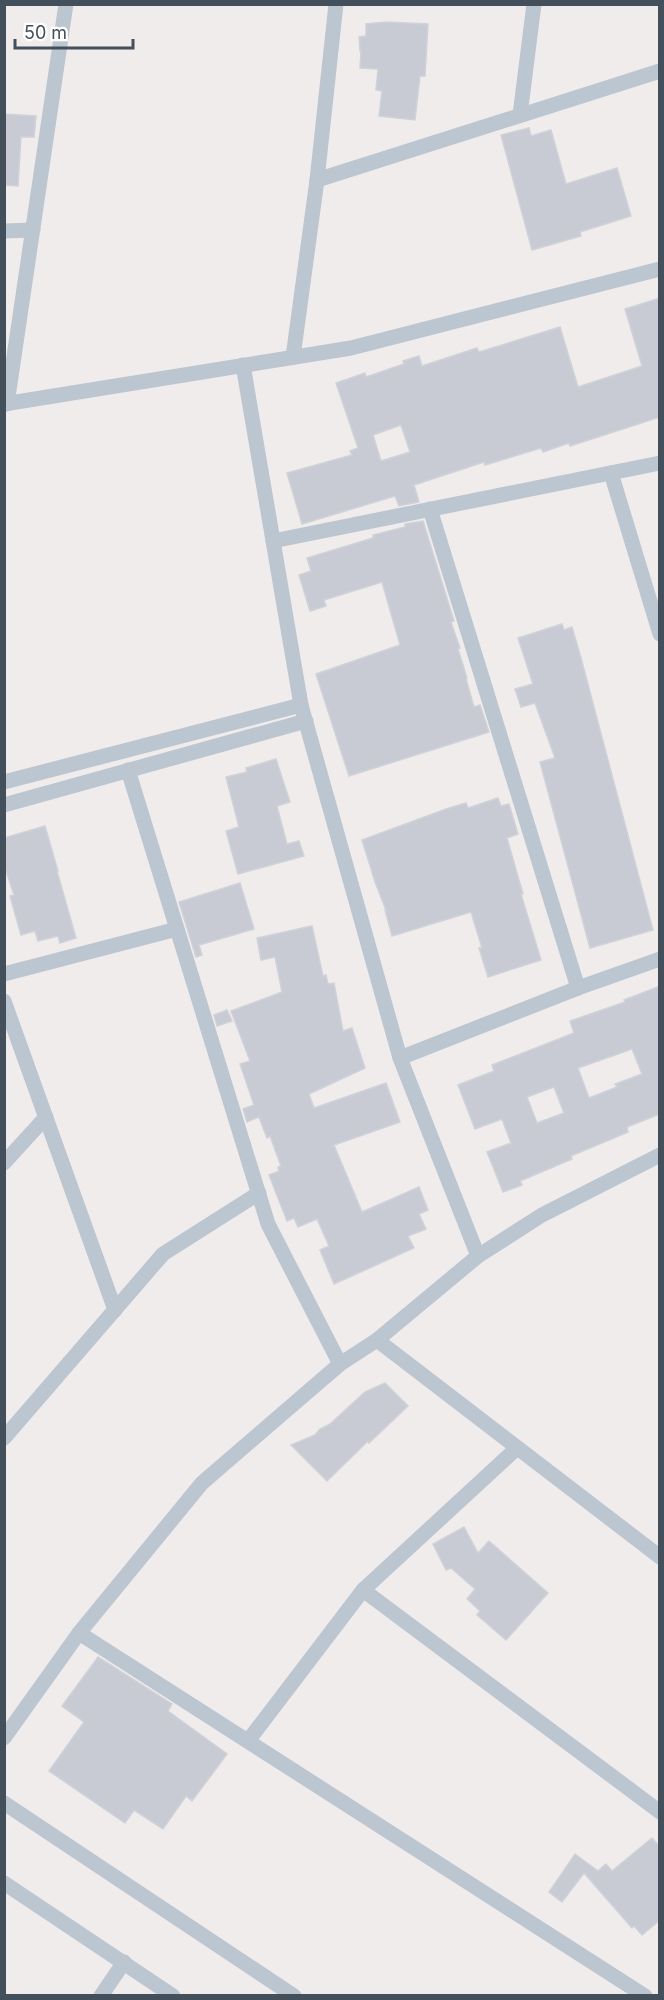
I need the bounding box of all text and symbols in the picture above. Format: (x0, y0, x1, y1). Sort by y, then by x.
scale bar (15, 12, 134, 50)
text: 50 m (24, 22, 67, 43)

